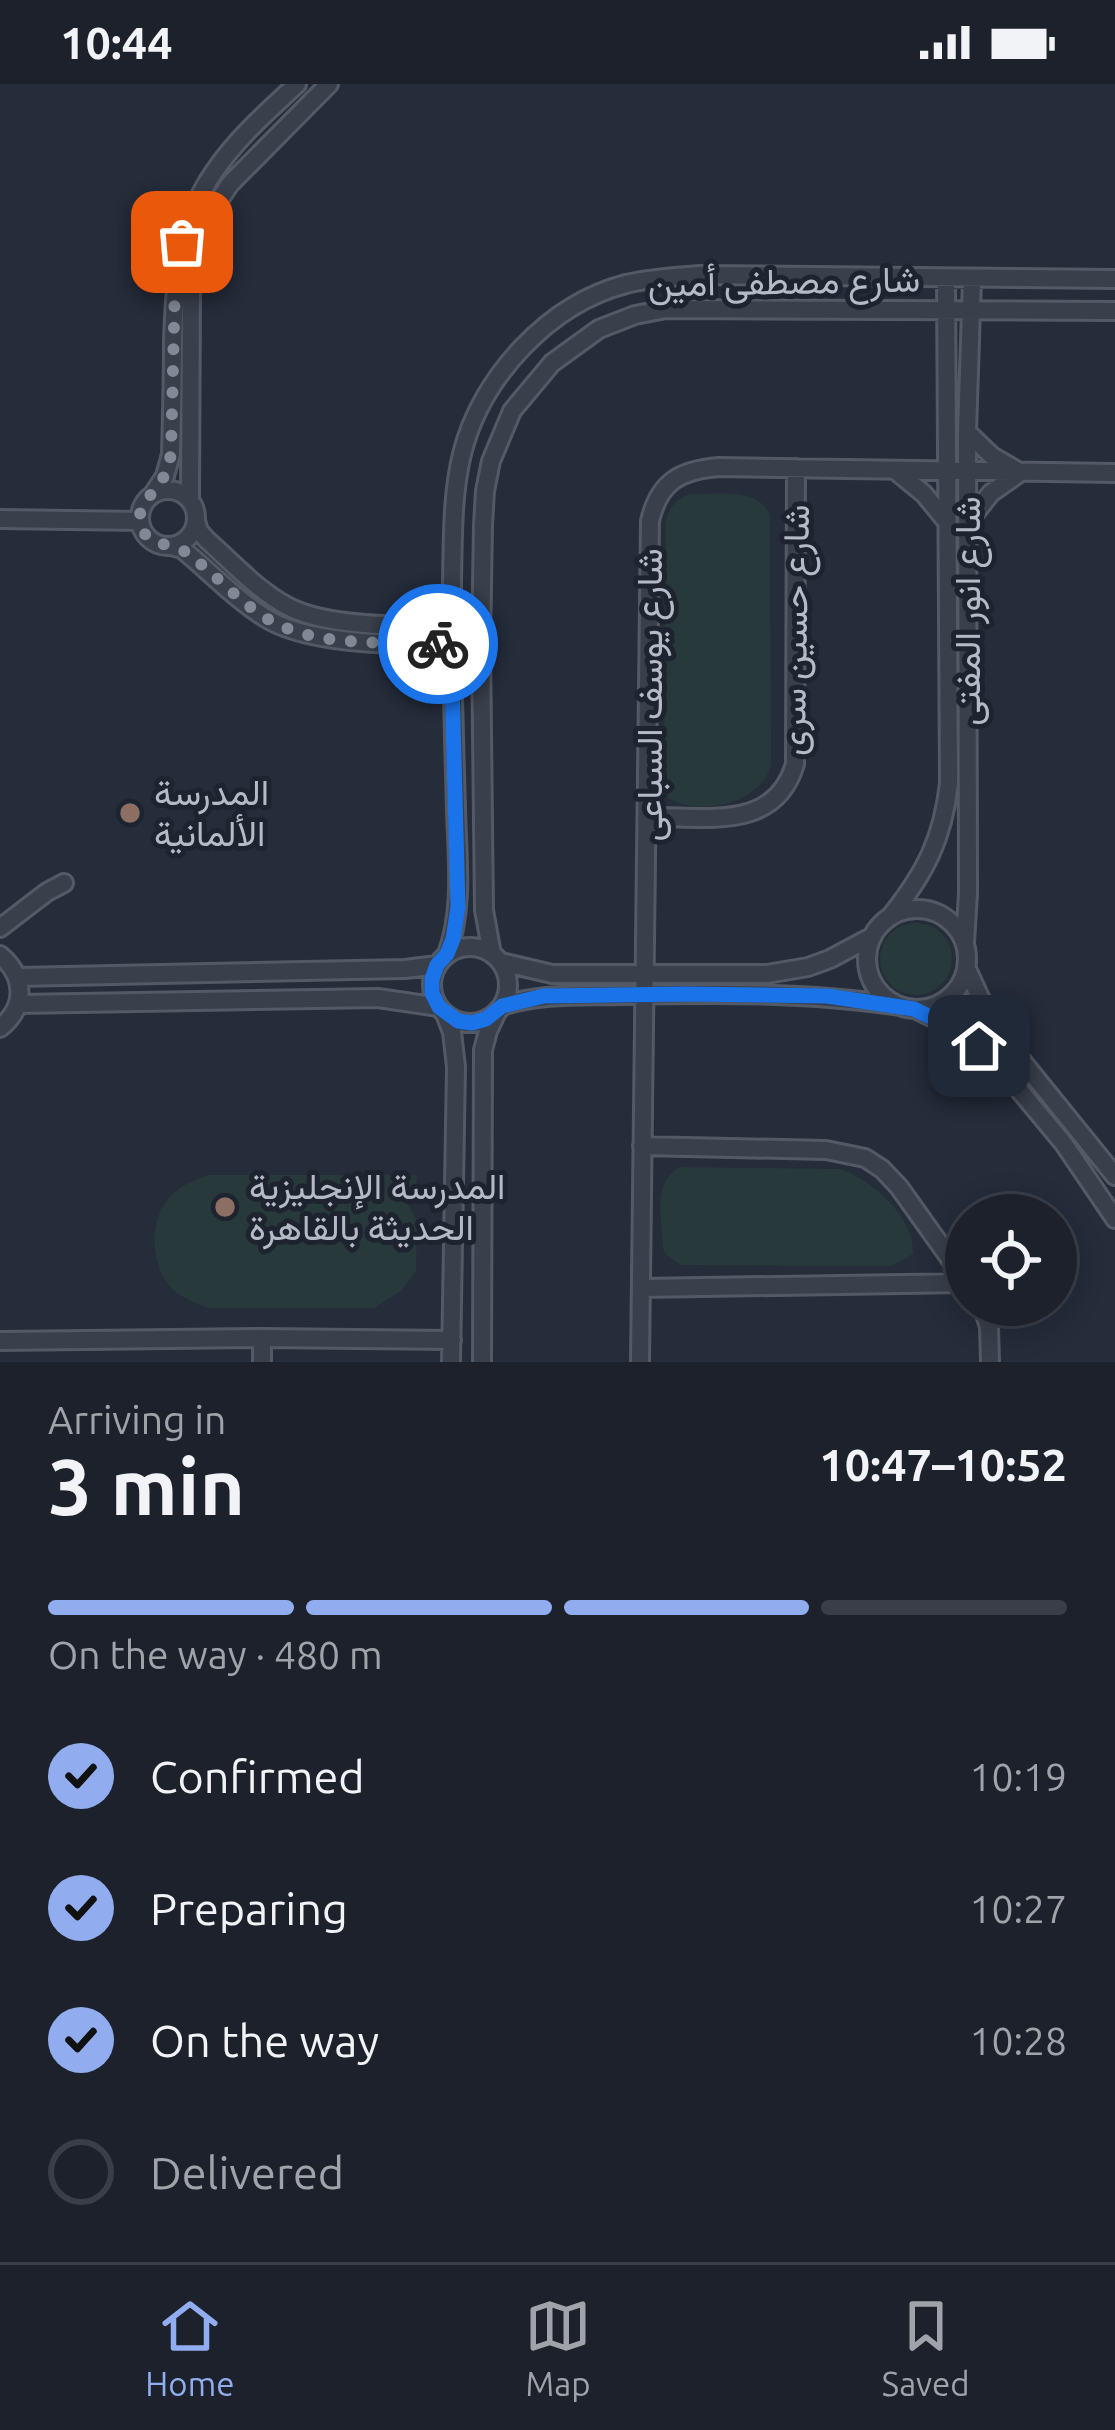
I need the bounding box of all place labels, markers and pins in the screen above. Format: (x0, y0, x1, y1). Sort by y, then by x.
pin (131, 191, 233, 293)
place label: المدرسة الألمانية (154, 771, 269, 854)
marker: المدرسة الألمانية (117, 800, 143, 826)
pin (928, 995, 1030, 1097)
place label: المدرسة الإنجليزية الحديثة بالقاهرة (249, 1165, 505, 1250)
marker: المدرسة الإنجليزية الحديثة بالقاهرة (212, 1194, 238, 1220)

